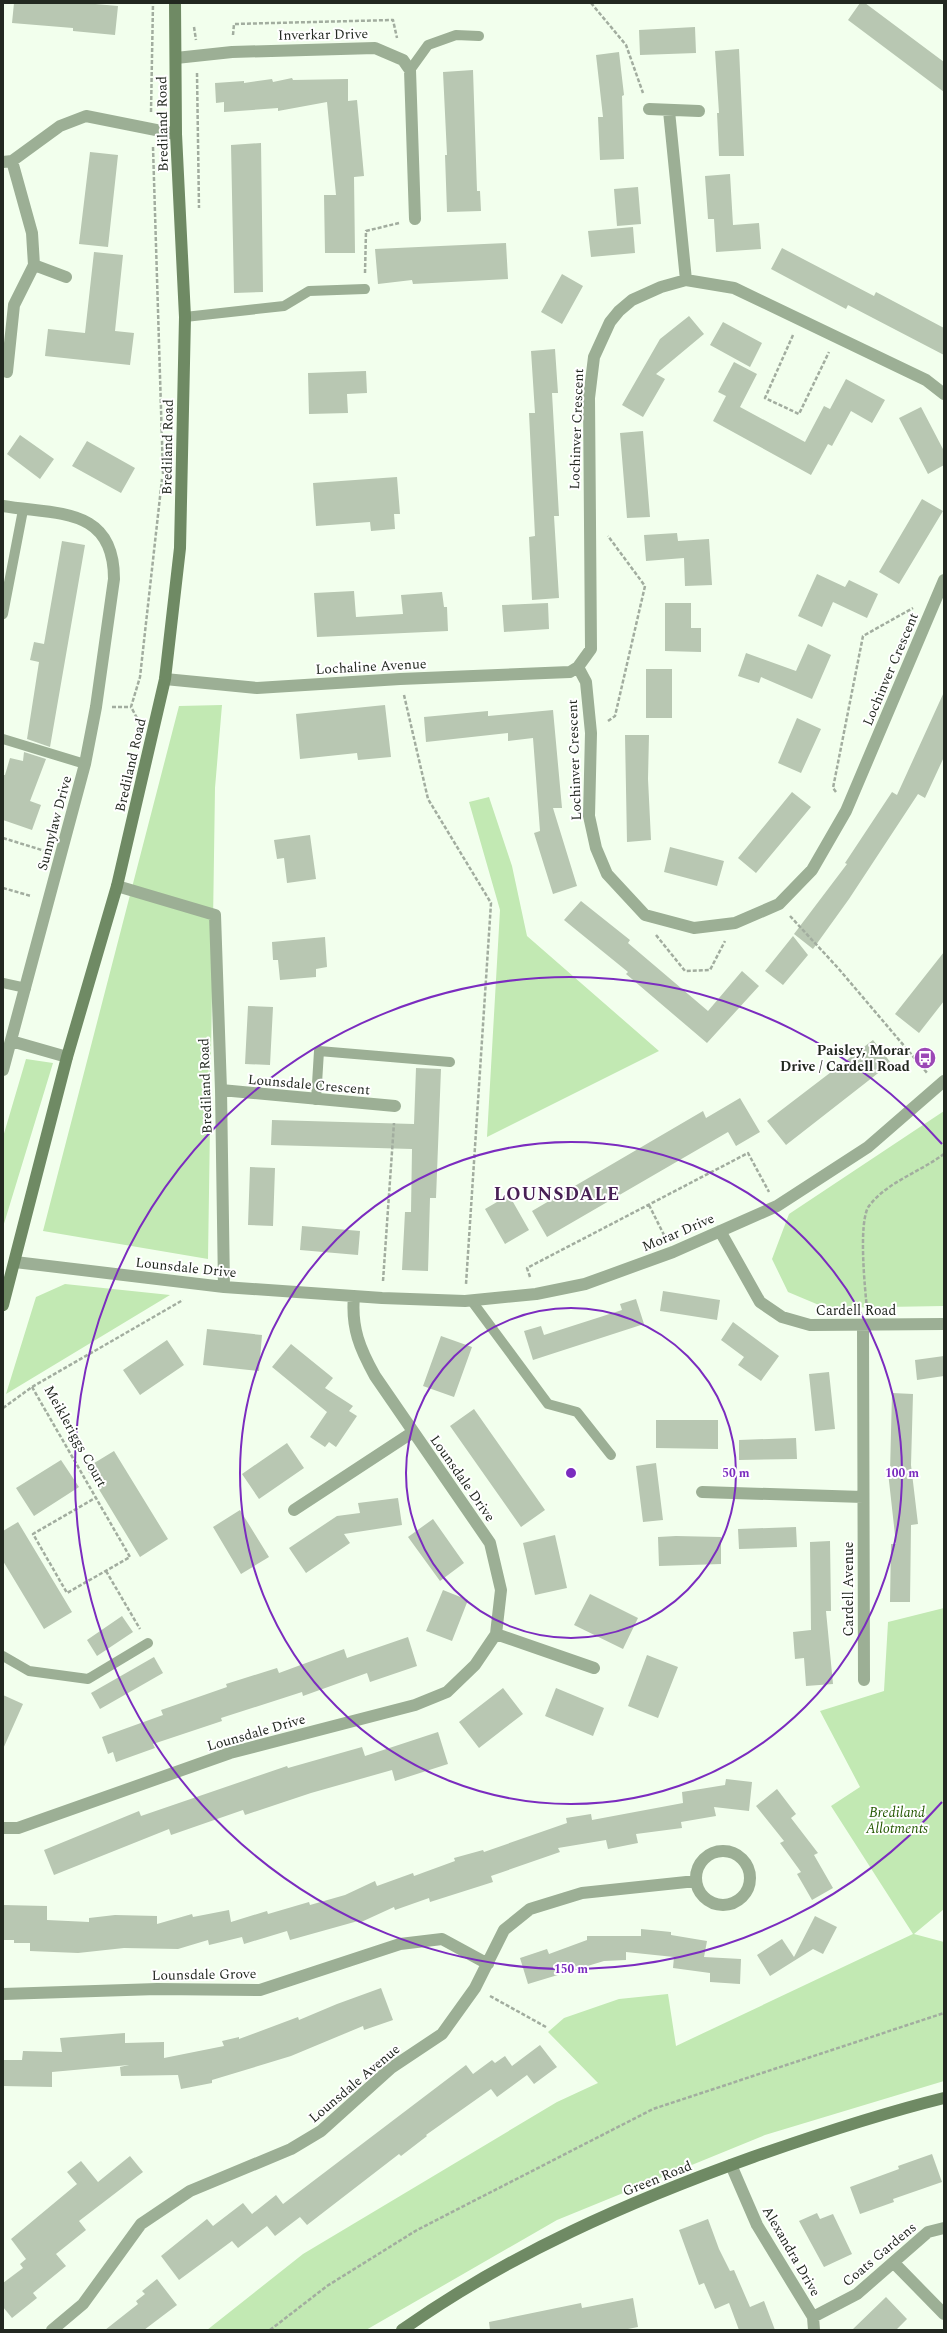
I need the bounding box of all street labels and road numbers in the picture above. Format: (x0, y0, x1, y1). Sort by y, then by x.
street label: Inverkar Drive (278, 23, 369, 46)
street label: Brediland Road (151, 76, 174, 172)
street label: Lochinver Crescent (564, 368, 589, 490)
street label: Brediland Road (156, 399, 179, 495)
street label: Lochinver Crescent (857, 609, 924, 729)
street label: Lochaline Avenue (315, 653, 427, 680)
street label: Lochinver Crescent (562, 699, 587, 821)
street label: Brediland Road (109, 716, 152, 814)
street label: Sunnylaw Drive (32, 773, 77, 873)
street label: Brediland Road (193, 1038, 218, 1134)
street label: Lounsdale Crescent (247, 1069, 371, 1100)
street label: Morar Drive (639, 1208, 718, 1257)
street label: Lounsdale Drive (134, 1252, 238, 1283)
street label: Cardell Road (816, 1300, 896, 1321)
street label: Meikleriggs Court (39, 1381, 112, 1491)
street label: Lounsdale Drive (425, 1431, 500, 1526)
street label: Cardell Avenue (838, 1541, 859, 1637)
street label: Lounsdale Drive (204, 1708, 308, 1757)
street label: Lounsdale Grove (151, 1963, 257, 1986)
street label: Lounsdale Avenue (304, 2039, 405, 2128)
street label: Green Road (619, 2155, 695, 2202)
street label: Alexandra Drive (757, 2202, 826, 2301)
street label: Coats Gardens (838, 2217, 921, 2292)

